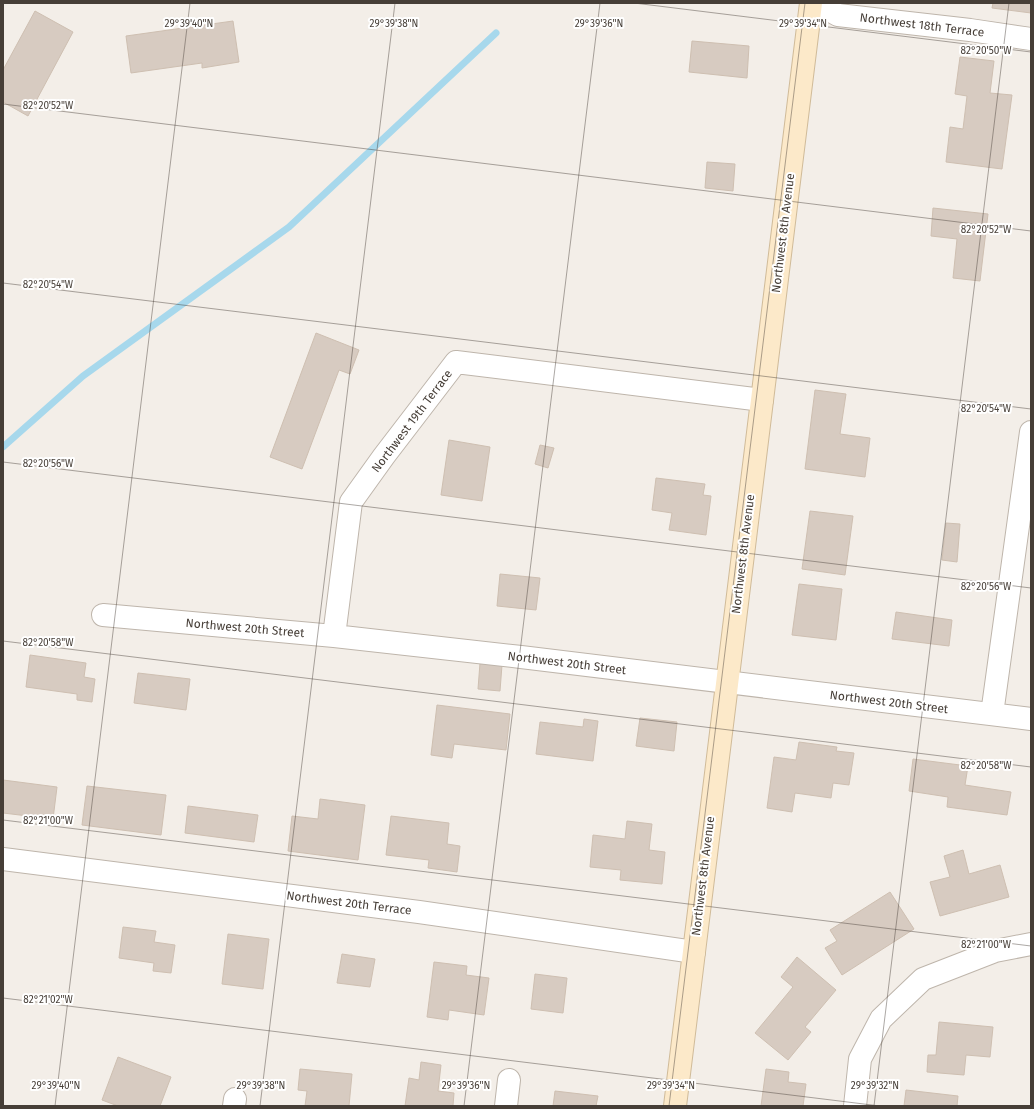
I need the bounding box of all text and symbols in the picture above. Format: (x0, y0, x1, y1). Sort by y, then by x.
street label: Northwest 18th Terrace (859, 10, 985, 40)
text: 29°39'40"N (165, 18, 213, 30)
text: 29°39'38"N (370, 18, 418, 30)
text: 29°39'36"N (575, 18, 623, 30)
text: 29°39'34"N (779, 18, 827, 30)
text: 82°20'50"W (961, 45, 1012, 57)
text: 82°20'52"W (23, 100, 74, 112)
street label: Northwest 8th Avenue (769, 172, 797, 294)
text: 82°20'52"W (961, 224, 1012, 236)
text: 82°20'54"W (23, 279, 74, 291)
street label: Northwest 19th Terrace (369, 367, 455, 475)
text: 82°20'54"W (961, 403, 1012, 415)
text: 82°20'56"W (23, 458, 74, 470)
street label: Northwest 8th Avenue (729, 493, 757, 615)
text: 82°20'56"W (961, 581, 1012, 593)
street label: Northwest 20th Street (185, 616, 306, 640)
text: 82°20'58"W (23, 637, 74, 649)
street label: Northwest 20th Street (507, 649, 628, 677)
street label: Northwest 20th Street (829, 688, 950, 716)
text: 82°20'58"W (961, 760, 1012, 772)
text: 82°21'00"W (23, 815, 74, 827)
street label: Northwest 8th Avenue (689, 815, 717, 937)
street label: Northwest 20th Terrace (286, 888, 412, 918)
text: 82°21'00"W (961, 939, 1012, 951)
text: 82°21'02"W (23, 994, 73, 1006)
text: 29°39'40"N (32, 1080, 80, 1092)
text: 29°39'38"N (237, 1080, 285, 1092)
text: 29°39'36"N (442, 1080, 490, 1092)
text: 29°39'34"N (647, 1080, 695, 1092)
text: 29°39'32"N (851, 1080, 899, 1092)

